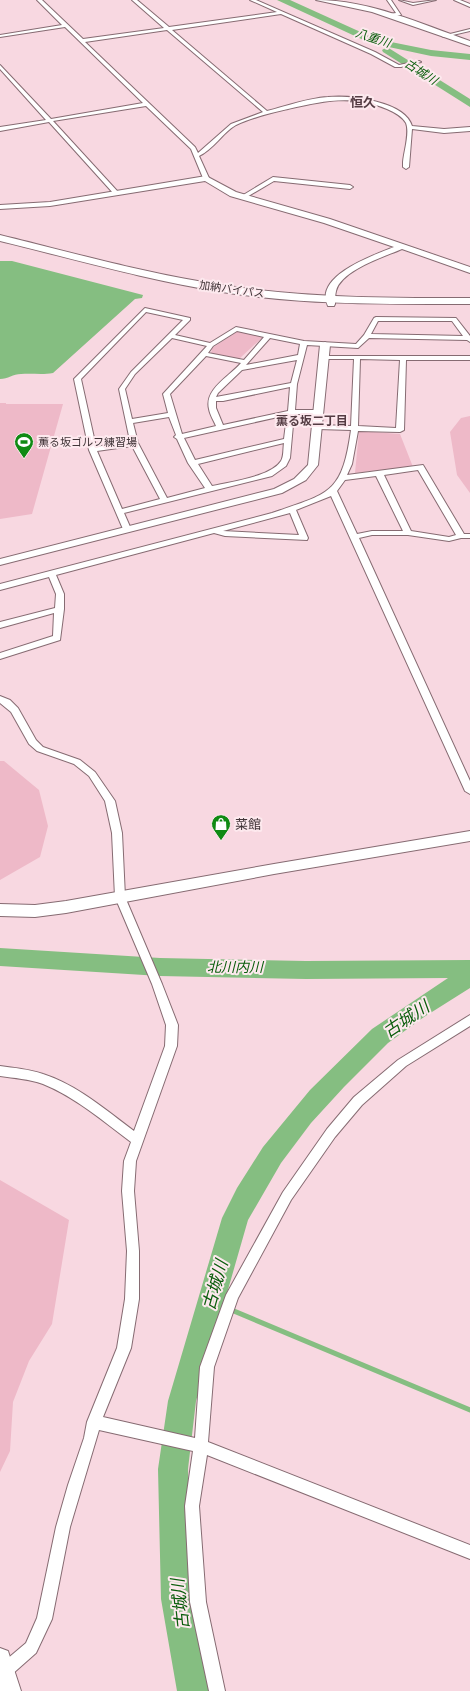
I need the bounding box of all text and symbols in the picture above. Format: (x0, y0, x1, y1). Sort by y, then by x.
water label: 八重川 (354, 25, 394, 51)
water label: 古城川 (402, 55, 442, 89)
district label: 恒久 (350, 94, 376, 110)
street label: 加納バイパス (198, 277, 266, 301)
district label: 薫る坂二丁目 (276, 413, 348, 428)
sports icon: 薫る坂ゴルフ練習場 (13, 431, 35, 459)
place label: 薫る坂ゴルフ練習場 (38, 435, 137, 449)
shop icon: 菜館 (210, 813, 232, 841)
place label: 菜館 (235, 816, 261, 832)
water label: 北川内川 (207, 958, 265, 976)
water label: 古城川 (379, 995, 434, 1042)
water label: 古城川 (198, 1256, 232, 1312)
water label: 古城川 (167, 1576, 193, 1630)

